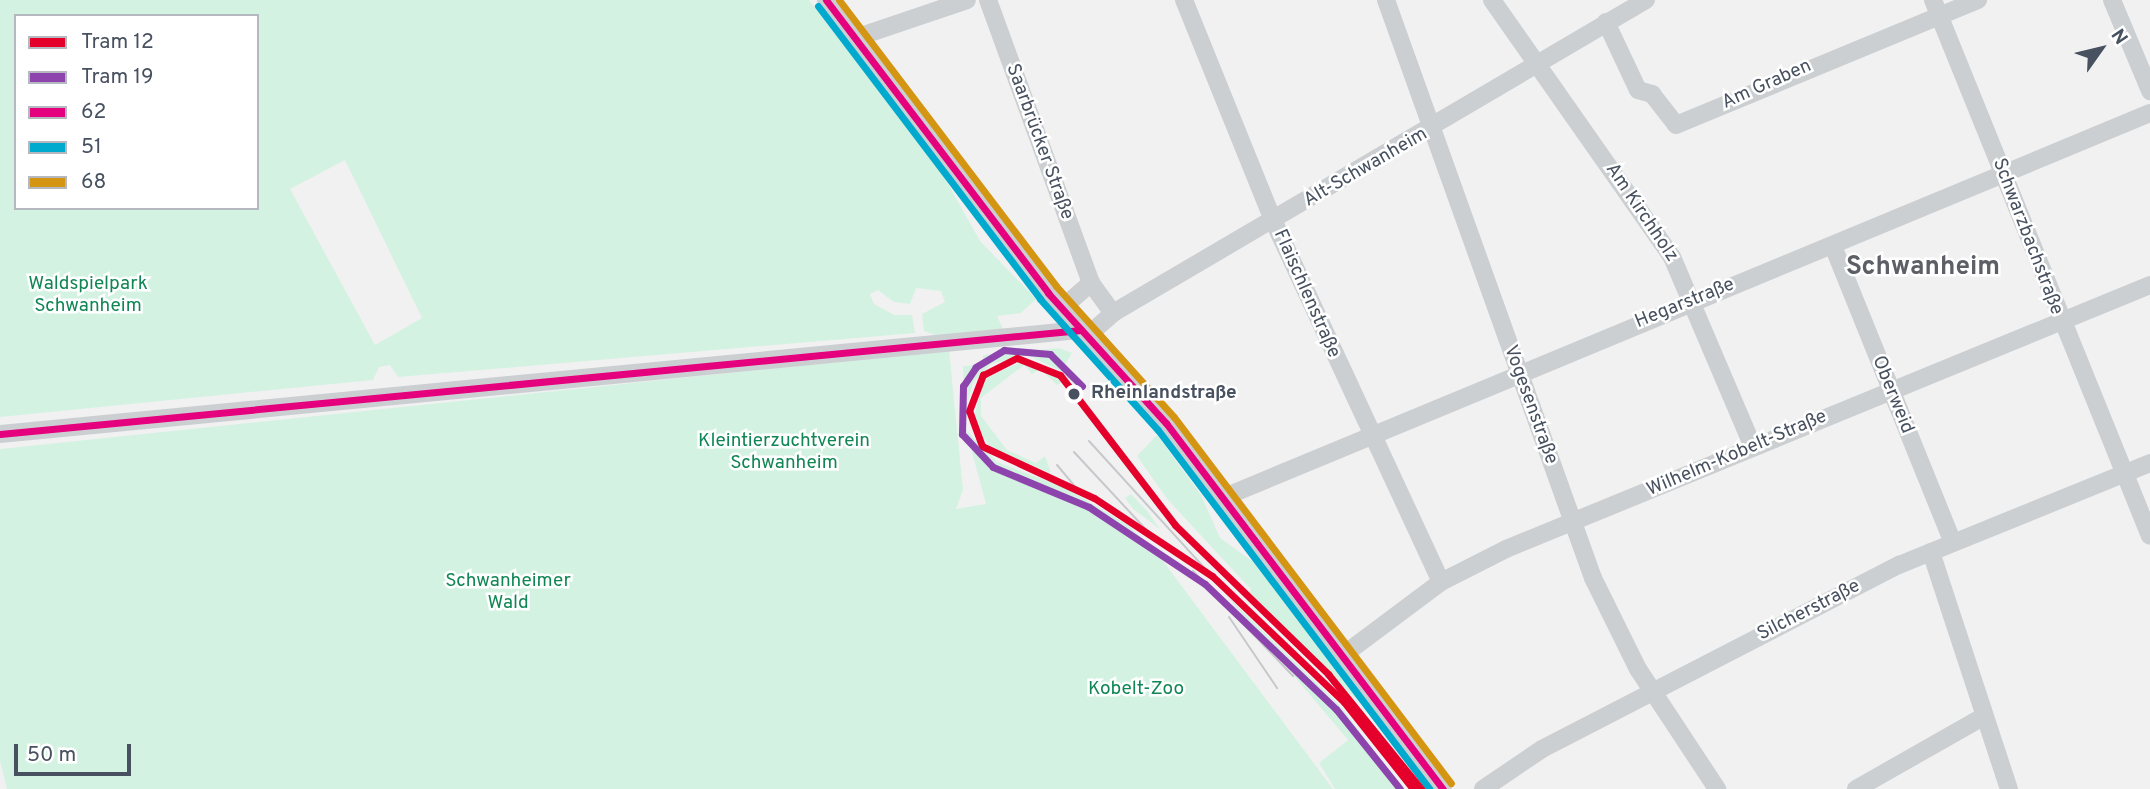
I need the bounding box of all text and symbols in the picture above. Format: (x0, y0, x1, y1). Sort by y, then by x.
legend (14, 14, 259, 210)
north arrow (2066, 14, 2136, 84)
text: N (2105, 25, 2132, 50)
text: Tram 12 (81, 29, 154, 56)
street label: Am Graben (1719, 55, 1815, 115)
street label: Saarbrücker Straße (1000, 61, 1078, 223)
text: Tram 19 (81, 64, 154, 91)
text: 62 (81, 99, 106, 126)
street label: Alt-Schwanheim (1300, 123, 1432, 213)
text: 51 (81, 134, 102, 161)
street label: Schwarzbachstraße (1987, 156, 2067, 318)
street label: Am Kirchholz (1600, 159, 1682, 267)
text: 68 (81, 169, 106, 196)
street label: Flaischlenstraße (1267, 226, 1345, 362)
district label: Schwanheim (1846, 252, 2000, 284)
park label: Waldspielpark Schwanheim (28, 274, 148, 318)
street label: Hegarstraße (1632, 274, 1738, 334)
street label: Vogesenstraße (1498, 342, 1562, 468)
street label: Oberweid (1866, 353, 1918, 437)
marker: Rheinlandstraße (1063, 383, 1085, 405)
place label: Rheinlandstraße (1091, 383, 1237, 405)
street label: Wilhelm-Kobelt-Straße (1644, 406, 1830, 502)
park label: Kleintierzuchtverein Schwanheim (698, 431, 870, 475)
park label: Schwanheimer Wald (445, 571, 571, 615)
street label: Silcherstraße (1754, 575, 1864, 647)
park label: Kobelt-Zoo (1088, 679, 1184, 701)
scale bar (18, 730, 135, 774)
text: 50 m (27, 742, 76, 769)

